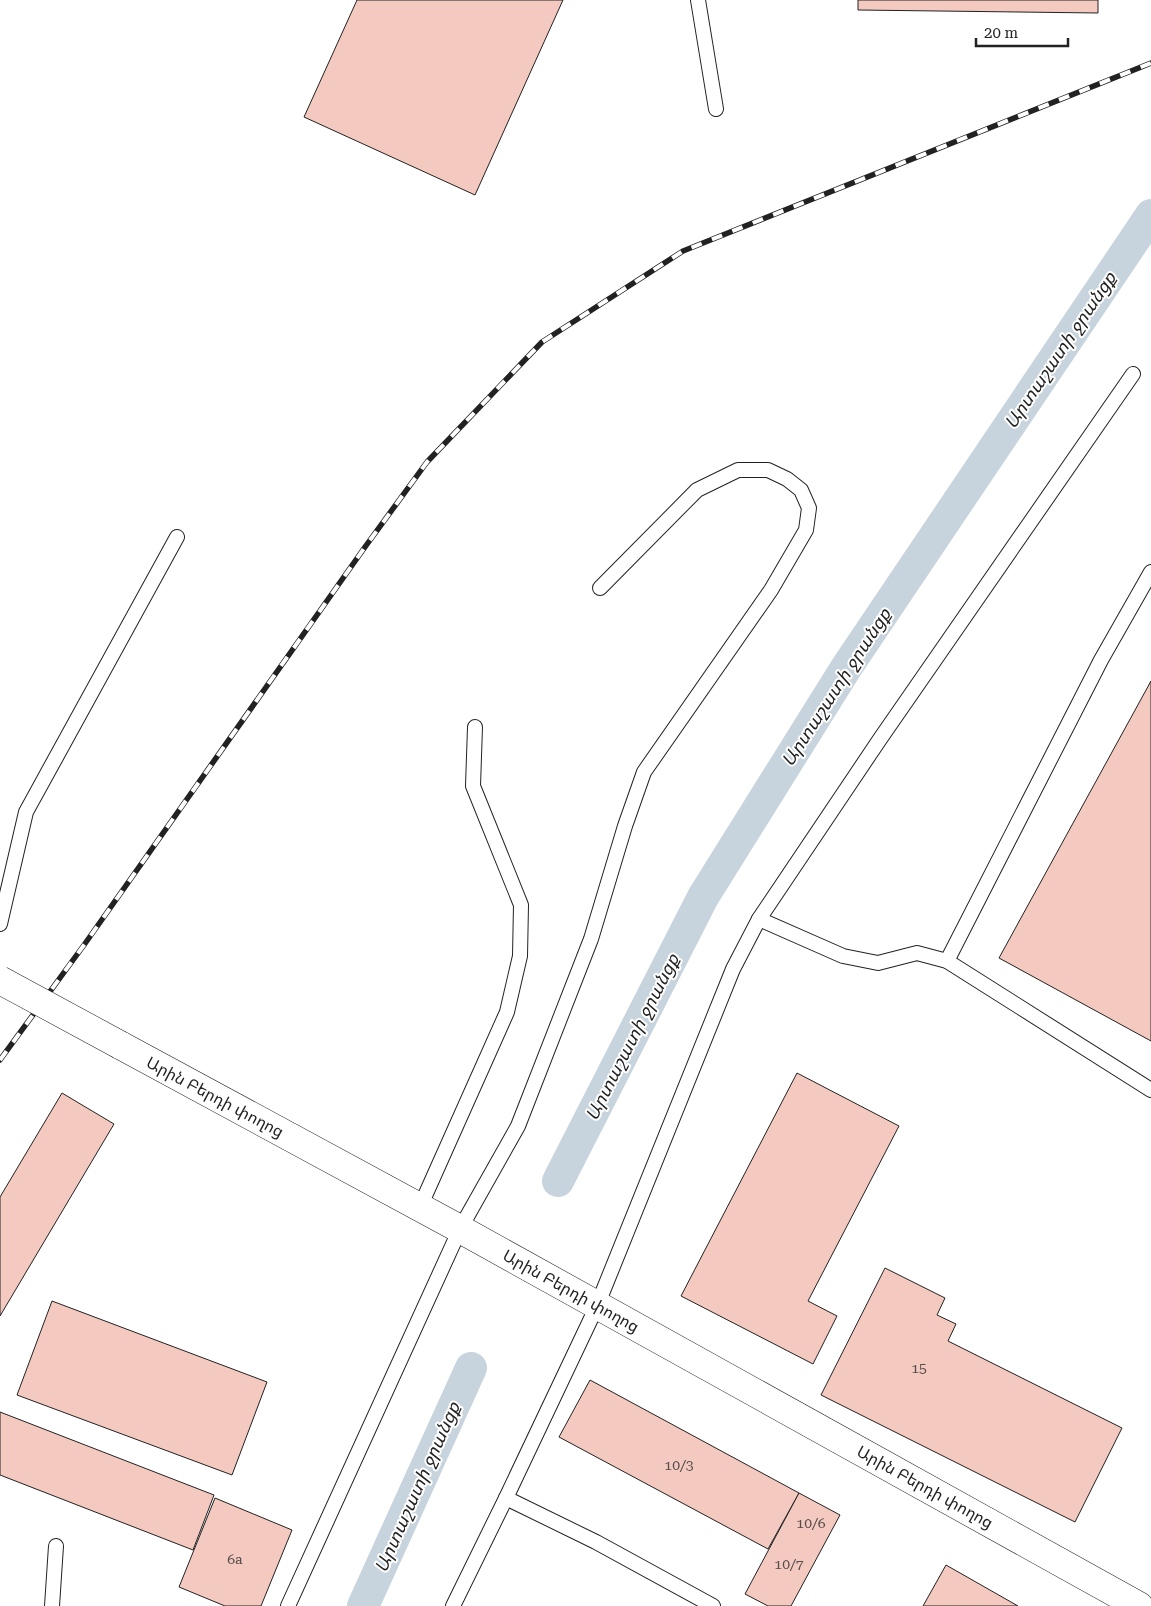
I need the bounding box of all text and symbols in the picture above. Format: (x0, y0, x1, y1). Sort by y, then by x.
scale bar (976, 15, 1068, 47)
text: 20 m (984, 24, 1019, 42)
water label: Արտաշատի ջրանցք (1000, 267, 1122, 433)
water label: Արտաշատի ջրանցք (777, 603, 896, 770)
water label: Արտաշատի ջրանցք (581, 949, 685, 1124)
street label: Արին Բերդի փողոց (143, 1053, 287, 1141)
street label: Արին Բերդի փողոց (500, 1246, 642, 1336)
house number: 15 (911, 1360, 927, 1376)
water label: Արտաշատի ջրանցք (370, 1398, 465, 1576)
street label: Արին Բերդի փողոց (854, 1442, 996, 1532)
house number: 10/3 (664, 1457, 694, 1473)
house number: 10/6 (796, 1515, 826, 1531)
house number: 6a (227, 1551, 243, 1567)
house number: 10/7 (774, 1556, 804, 1572)

